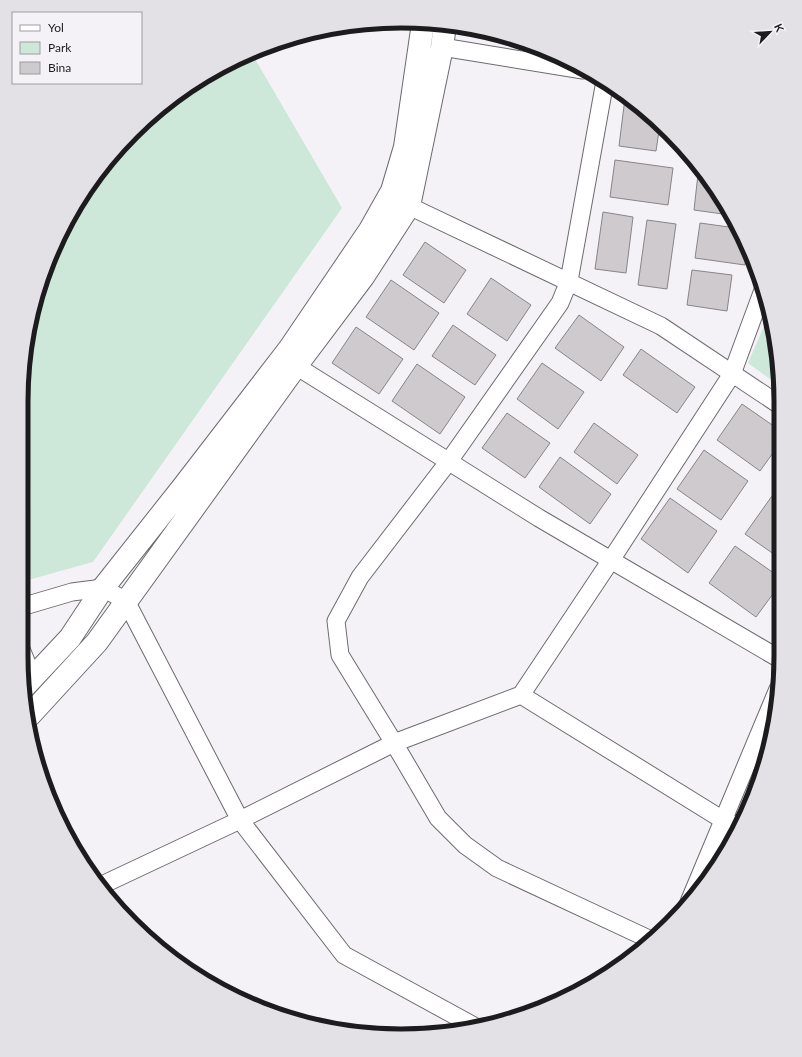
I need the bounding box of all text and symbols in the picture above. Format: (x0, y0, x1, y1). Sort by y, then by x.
legend (12, 12, 142, 84)
north arrow (750, 12, 790, 52)
text: Yol (48, 20, 64, 35)
text: K (772, 21, 787, 34)
text: Park (48, 40, 72, 55)
text: Bina (48, 60, 71, 75)

